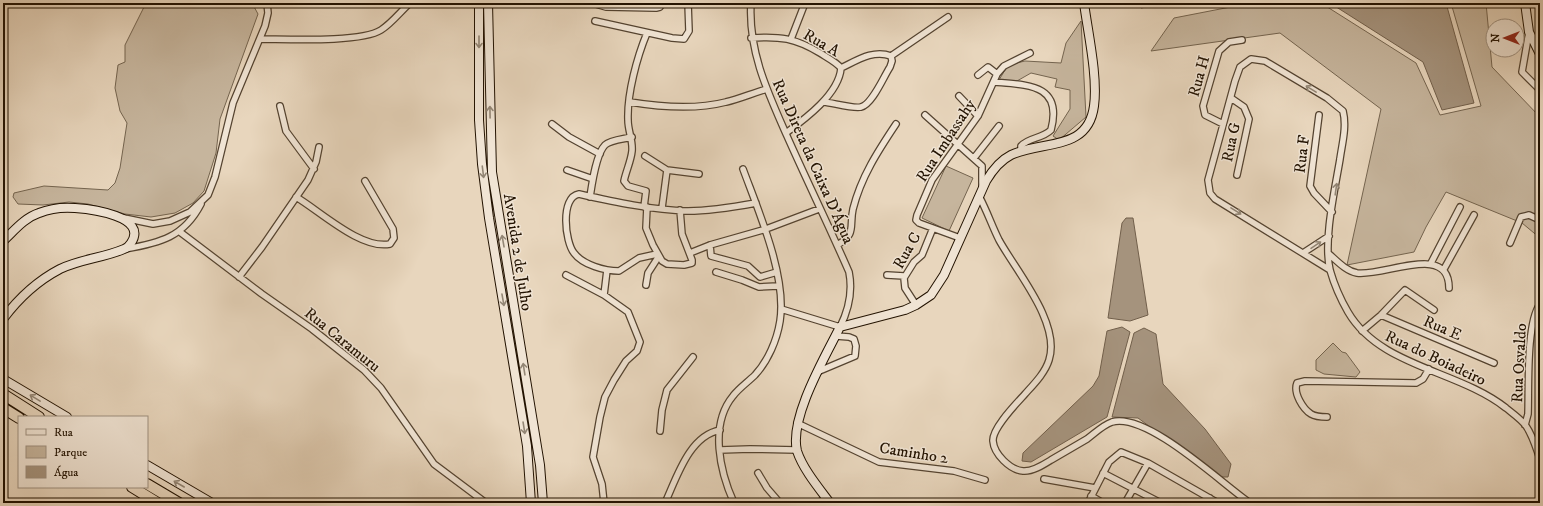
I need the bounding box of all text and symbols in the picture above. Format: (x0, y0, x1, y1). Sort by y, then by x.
north arrow (1485, 18, 1525, 58)
street label: Rua A (800, 25, 844, 62)
text: N (1489, 33, 1503, 43)
one-way arrow (475, 35, 483, 48)
street label: Rua H (1184, 53, 1214, 99)
street label: Rua Direta da Caixa D'Água (768, 76, 859, 247)
one-way arrow (1306, 85, 1317, 93)
street label: Rua Imbassahy (912, 95, 980, 186)
one-way arrow (486, 106, 493, 119)
street label: Rua G (1217, 121, 1245, 164)
street label: Rua F (1290, 134, 1314, 174)
one-way arrow (479, 165, 487, 178)
one-way arrow (1332, 183, 1340, 196)
street label: Avenida 2 de Julho (499, 192, 537, 312)
one-way arrow (1230, 208, 1242, 216)
street label: Rua C (888, 229, 925, 272)
one-way arrow (499, 235, 507, 248)
one-way arrow (1310, 241, 1321, 249)
one-way arrow (500, 293, 508, 306)
street label: Rua Caramuru (300, 303, 385, 377)
street label: Rua E (1420, 311, 1465, 345)
street label: Rua Osvaldo (1507, 323, 1531, 403)
street label: Rua do Boiadeiro (1382, 326, 1489, 390)
one-way arrow (520, 363, 528, 376)
one-way arrow (29, 393, 41, 401)
legend (18, 416, 148, 488)
one-way arrow (521, 422, 529, 435)
text: Rua (54, 425, 74, 440)
street label: Caminho 2 (878, 438, 950, 468)
text: Parque (54, 445, 87, 460)
text: Água (54, 465, 79, 480)
one-way arrow (173, 480, 185, 488)

